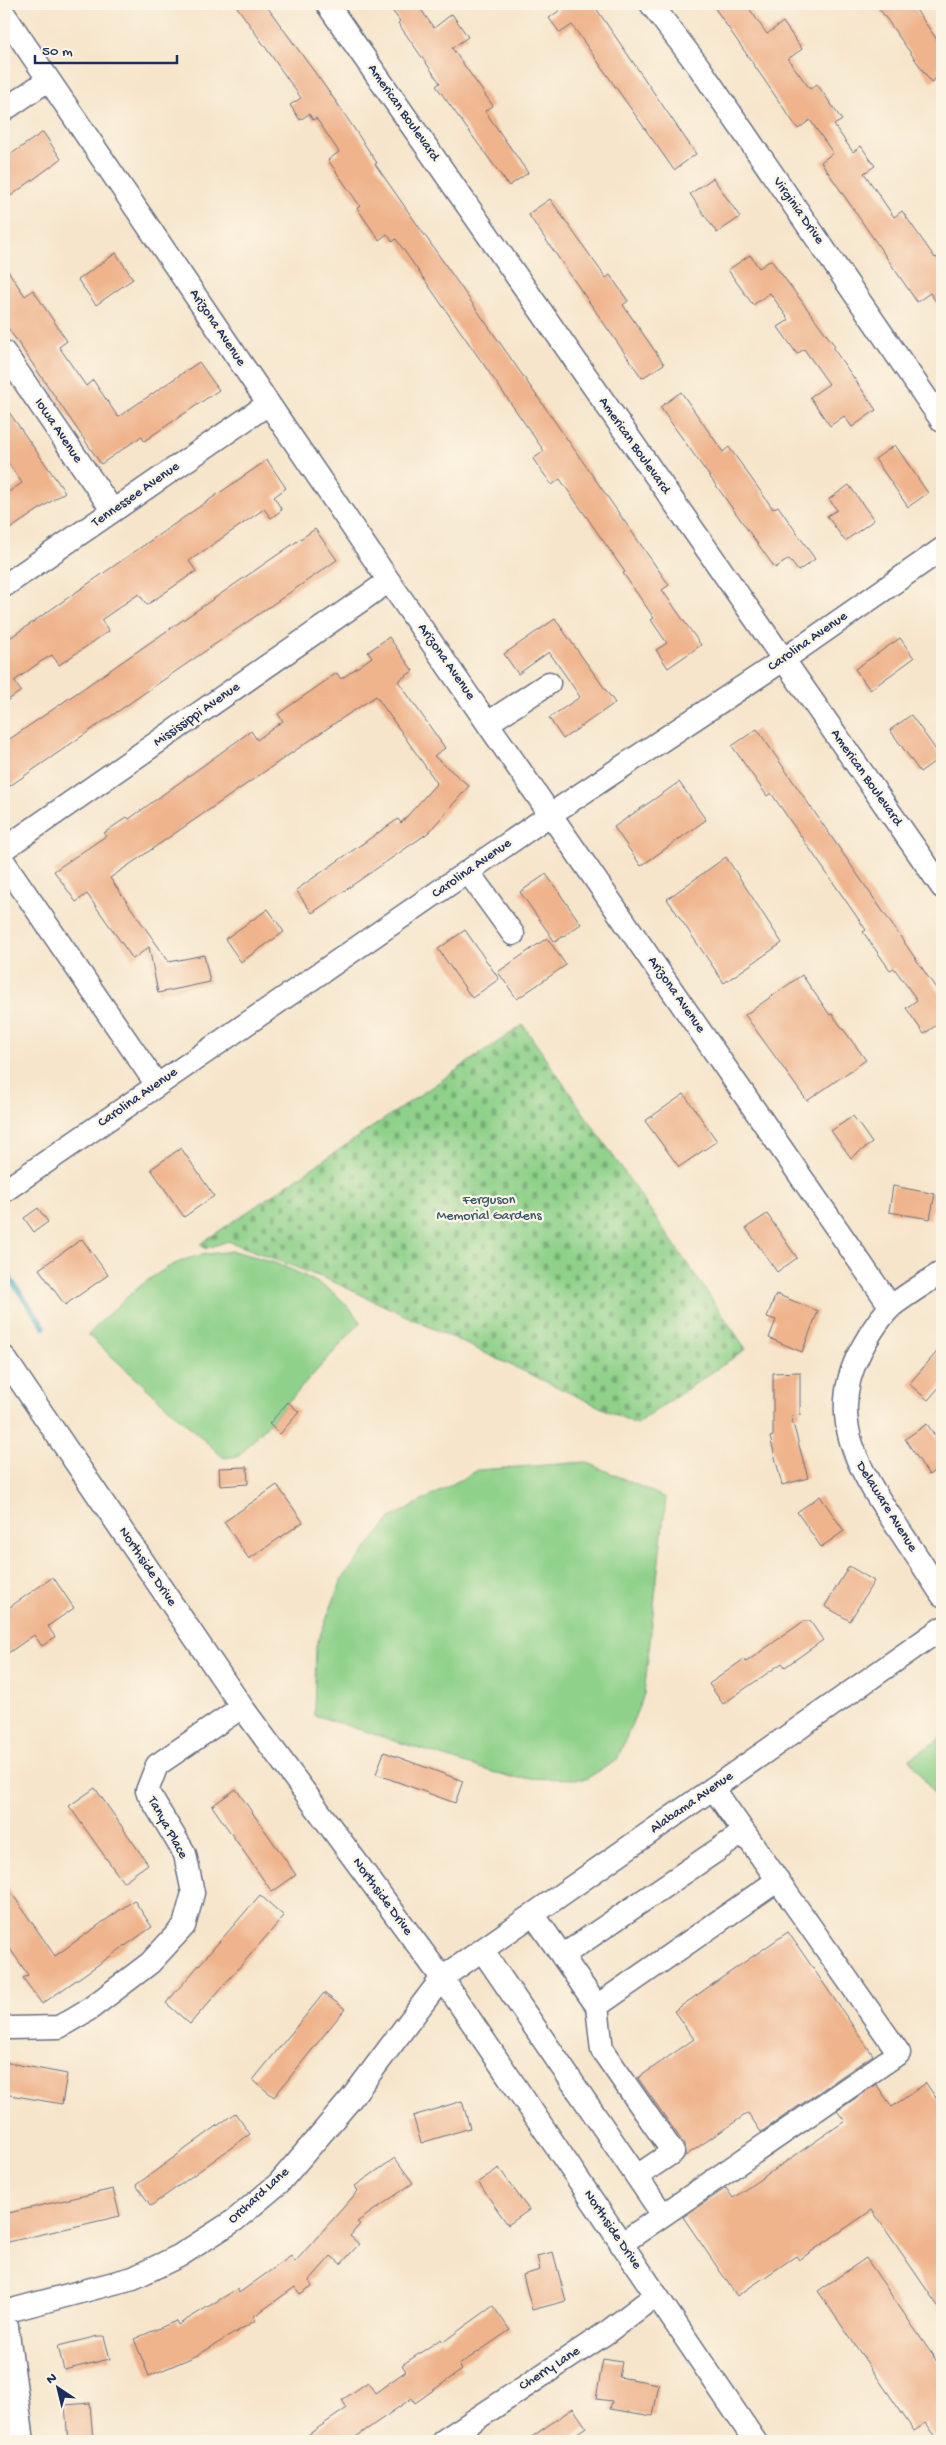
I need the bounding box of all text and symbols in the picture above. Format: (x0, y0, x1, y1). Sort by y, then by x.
scale bar (35, 32, 178, 64)
text: 50 m (42, 43, 73, 61)
street label: American Boulevard (363, 61, 444, 166)
street label: Virginia Drive (768, 173, 828, 248)
street label: Arizona Avenue (185, 286, 250, 371)
street label: American Boulevard (594, 394, 675, 499)
street label: Iowa Avenue (30, 395, 86, 467)
street label: Tennessee Avenue (88, 458, 184, 532)
street label: Carolina Avenue (765, 608, 852, 676)
street label: Arizona Avenue (413, 620, 479, 704)
street label: Mississippi Avenue (150, 678, 244, 751)
street label: American Boulevard (826, 726, 907, 831)
street label: Carolina Avenue (429, 835, 516, 903)
street label: Arizona Avenue (643, 953, 709, 1037)
street label: Carolina Avenue (95, 1064, 182, 1132)
park label: Ferguson Memorial Gardens (436, 1192, 542, 1225)
street label: Delaware Avenue (851, 1458, 921, 1556)
street label: Northside Drive (114, 1524, 180, 1611)
street label: Alabama Avenue (647, 1768, 737, 1838)
street label: Tanya Place (143, 1793, 191, 1863)
street label: Northside Drive (348, 1855, 416, 1940)
street label: Orchard Lane (225, 2164, 294, 2228)
street label: Northside Drive (579, 2187, 645, 2274)
street label: Cherry Lane (516, 2343, 584, 2395)
north arrow (32, 2362, 82, 2412)
text: N (43, 2370, 61, 2389)

